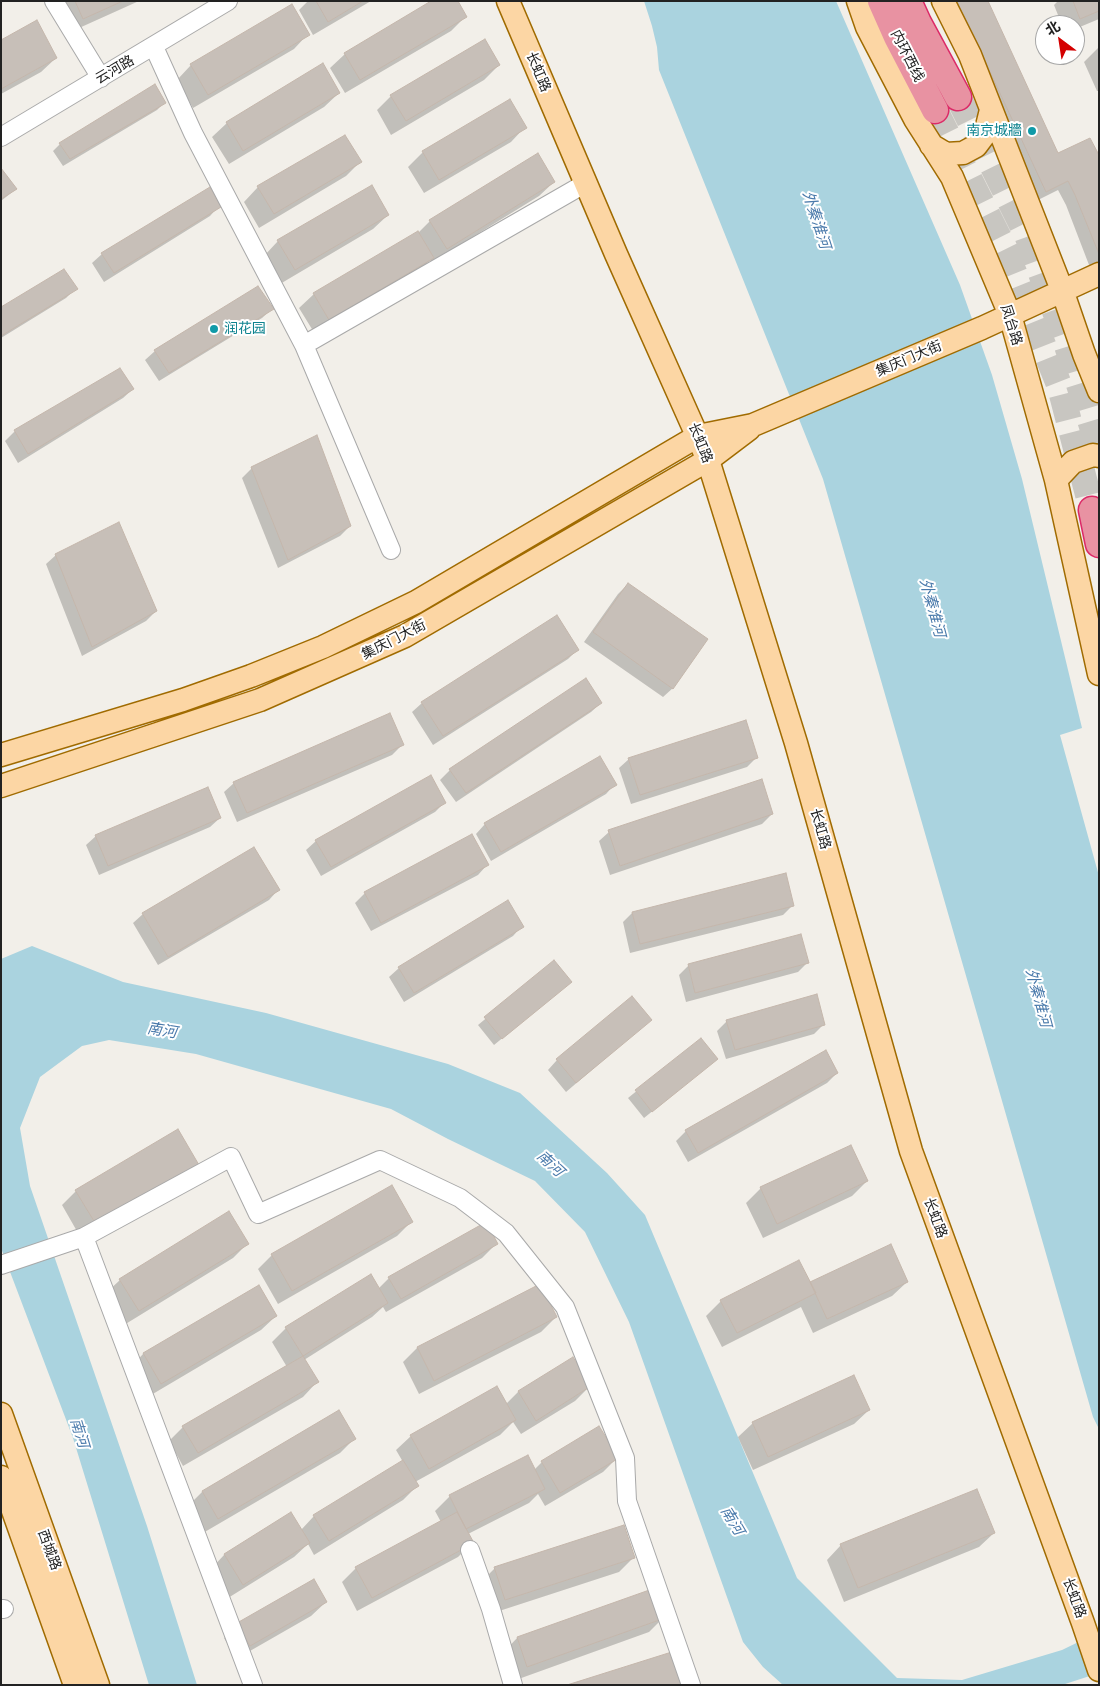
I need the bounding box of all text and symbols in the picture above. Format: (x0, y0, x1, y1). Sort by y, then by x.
north arrow (1035, 15, 1085, 65)
text: 北 (1042, 16, 1063, 39)
street label: 内环西线 (887, 27, 927, 85)
street label: 长虹路 (522, 49, 554, 95)
street label: 云河路 (93, 52, 137, 88)
place label: 南京城牆 (966, 123, 1022, 139)
marker: 南京城牆 (1026, 125, 1038, 137)
water label: 外秦淮河 (798, 189, 834, 251)
street label: 凤台路 (997, 302, 1025, 348)
place label: 润花园 (224, 321, 266, 337)
marker: 润花园 (208, 323, 220, 335)
street label: 集庆门大街 (874, 338, 944, 380)
street label: 长虹路 (684, 420, 716, 466)
water label: 外秦淮河 (916, 577, 948, 639)
street label: 集庆门大街 (359, 617, 429, 663)
street label: 长虹路 (806, 806, 834, 852)
water label: 外秦淮河 (1022, 967, 1054, 1029)
water label: 南河 (146, 1020, 178, 1042)
water label: 南河 (533, 1147, 567, 1181)
street label: 长虹路 (920, 1195, 950, 1241)
water label: 南河 (66, 1416, 92, 1450)
water label: 南河 (717, 1504, 747, 1538)
street label: 西城路 (34, 1527, 64, 1573)
street label: 长虹路 (1059, 1575, 1089, 1621)

